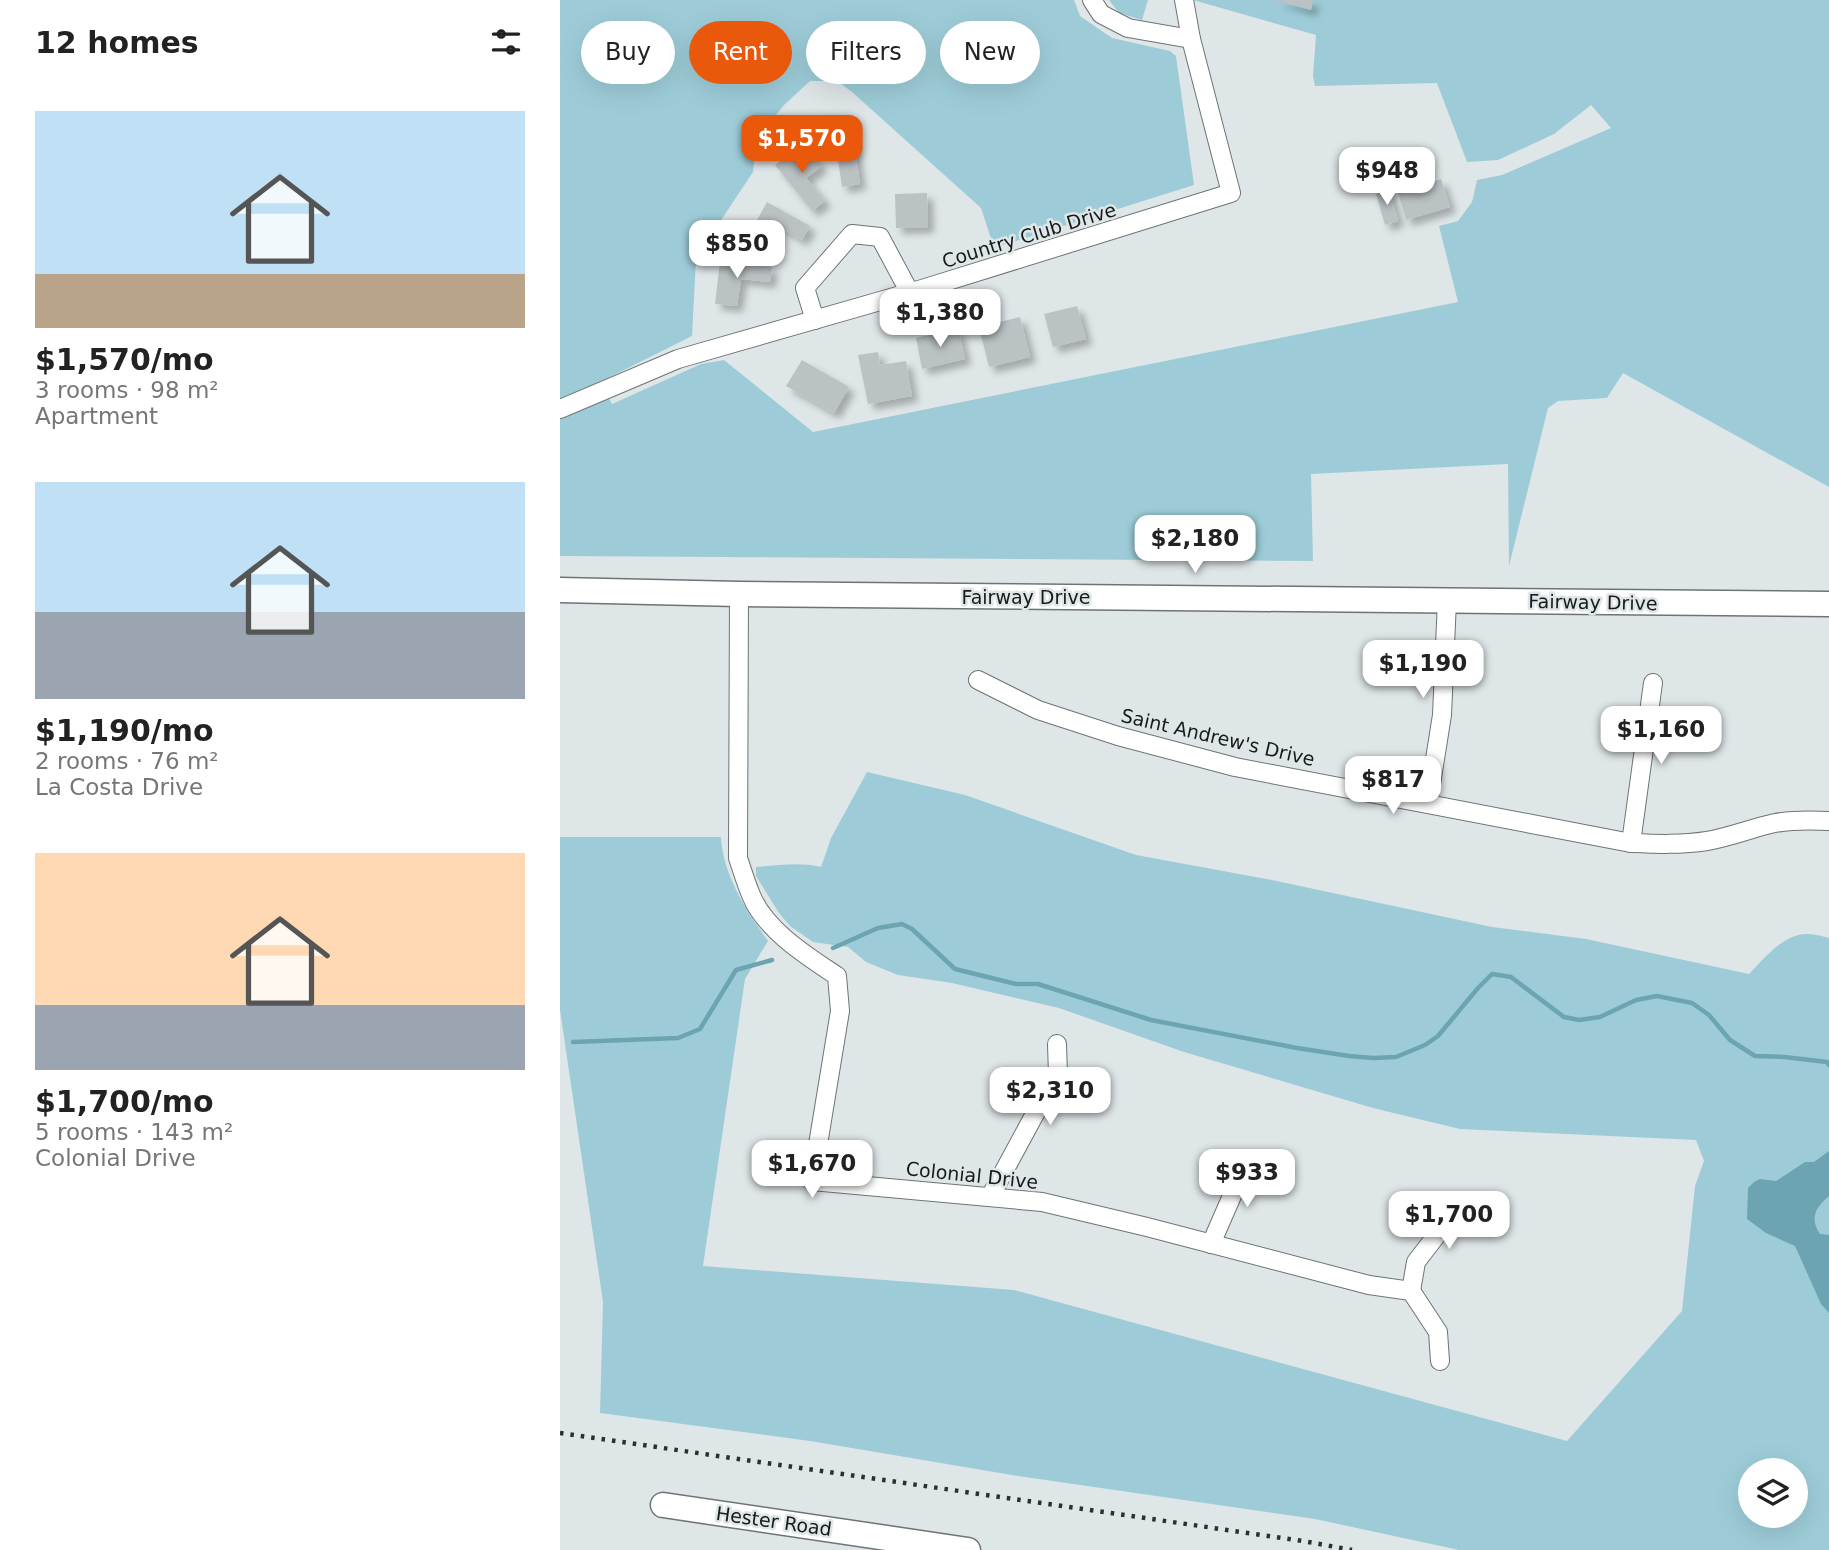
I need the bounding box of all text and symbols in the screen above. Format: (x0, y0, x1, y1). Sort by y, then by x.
chip: Buy (581, 21, 675, 84)
chip: Rent (689, 21, 792, 84)
chip: Filters (806, 21, 926, 84)
chip: New (940, 21, 1040, 84)
icon: filters (487, 23, 525, 61)
text: 12 homes (35, 25, 199, 60)
pin: $1,570 (745, 116, 859, 175)
text: $1,570 (758, 125, 846, 151)
pin: $948 (1346, 148, 1428, 207)
icon: home (217, 156, 343, 282)
text: $948 (1355, 157, 1419, 183)
street label: Country Club Drive (939, 198, 1119, 272)
pin: $850 (696, 220, 778, 280)
text: $850 (705, 230, 769, 256)
pin: $1,380 (883, 290, 997, 349)
text: $1,380 (896, 299, 984, 325)
text: $1,570/mo (35, 342, 214, 377)
text: 3 rooms · 98 m² (35, 377, 219, 403)
text: Apartment (35, 403, 158, 429)
pin: $2,180 (1138, 516, 1252, 575)
text: $2,180 (1151, 525, 1239, 551)
icon: home (217, 527, 343, 653)
street label: Fairway Drive (961, 586, 1091, 608)
street label: Fairway Drive (1528, 590, 1658, 614)
pin: $1,190 (1366, 640, 1480, 700)
text: $1,190 (1379, 650, 1467, 676)
street label: Saint Andrew's Drive (1119, 704, 1317, 770)
pin: $1,160 (1604, 706, 1718, 766)
text: $1,190/mo (35, 713, 214, 748)
text: $1,160 (1617, 716, 1705, 742)
text: 2 rooms · 76 m² (35, 748, 219, 774)
pin: $817 (1352, 756, 1434, 816)
text: $817 (1361, 766, 1425, 792)
text: La Costa Drive (35, 774, 203, 800)
icon: home (217, 898, 343, 1024)
pin: $2,310 (993, 1068, 1107, 1127)
text: $2,310 (1006, 1077, 1094, 1103)
text: $1,700/mo (35, 1084, 214, 1119)
text: 5 rooms · 143 m² (35, 1119, 233, 1145)
pin: $1,670 (755, 1140, 869, 1200)
text: Colonial Drive (35, 1145, 196, 1171)
text: $1,670 (768, 1150, 856, 1176)
pin: $933 (1206, 1150, 1288, 1209)
street label: Colonial Drive (905, 1157, 1039, 1193)
text: $933 (1215, 1159, 1279, 1185)
pin: $1,700 (1392, 1192, 1506, 1251)
text: $1,700 (1405, 1201, 1493, 1227)
map controls (1738, 1458, 1808, 1528)
button: layers (1738, 1458, 1808, 1528)
street label: Hester Road (715, 1502, 833, 1540)

